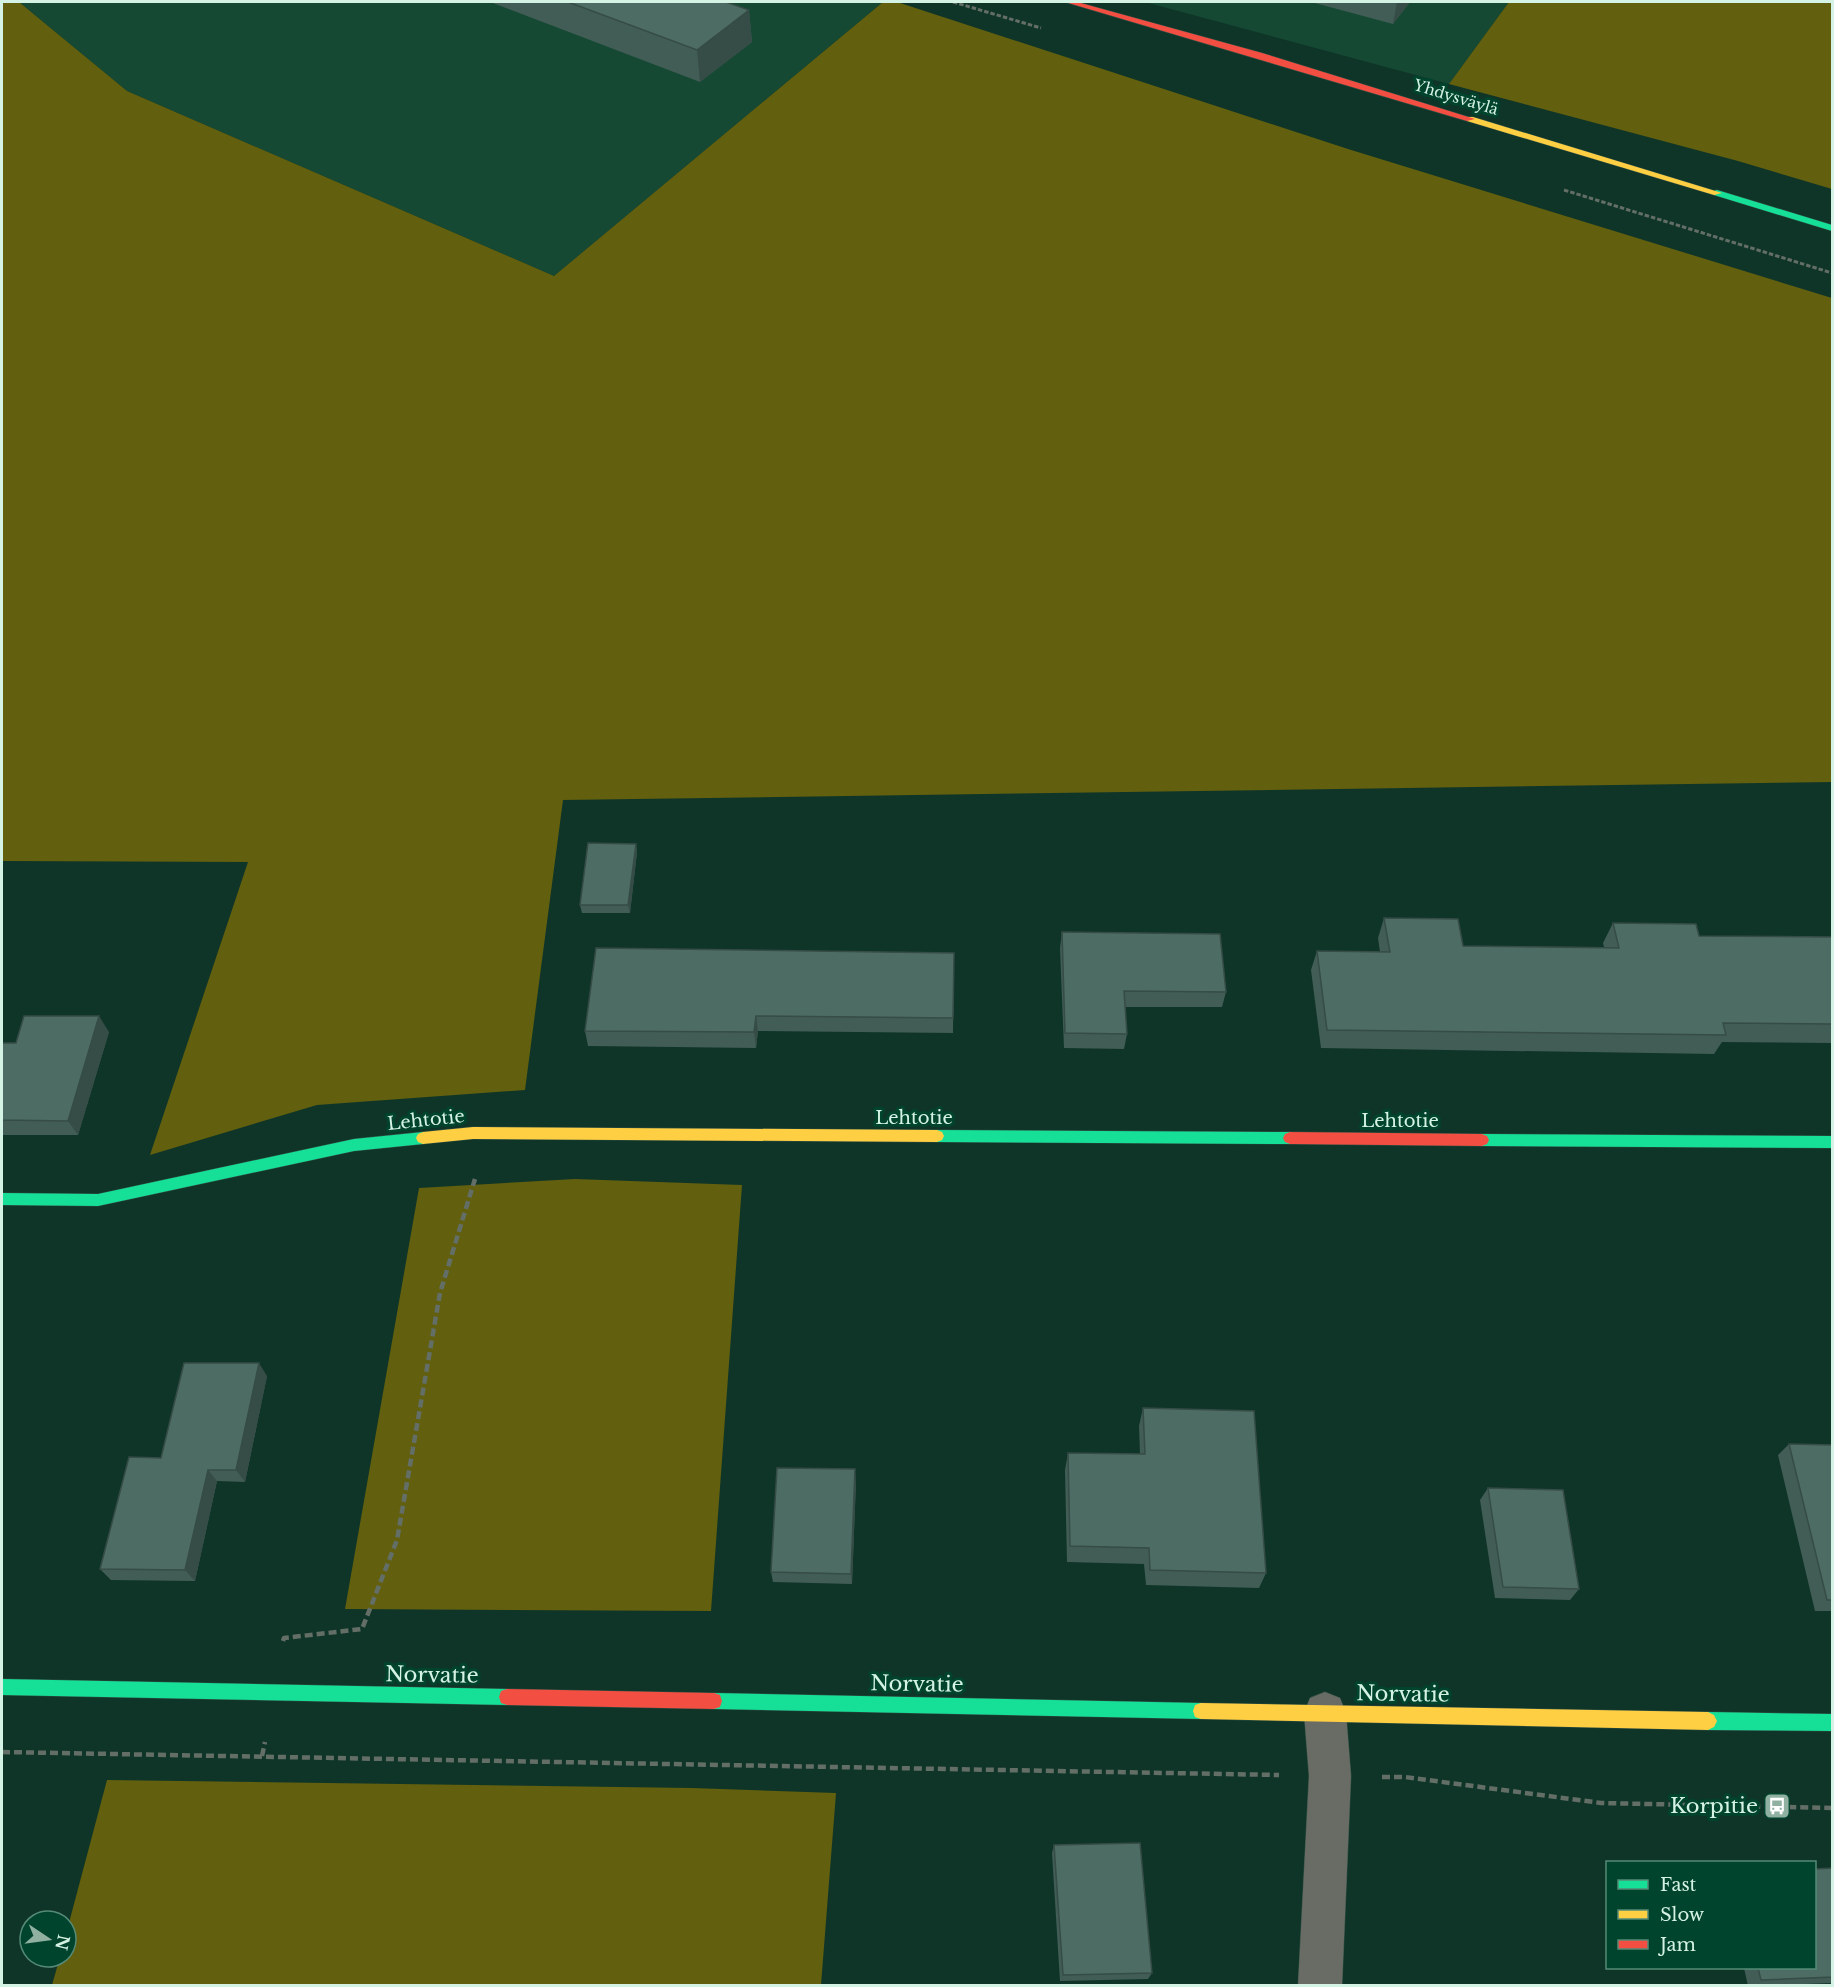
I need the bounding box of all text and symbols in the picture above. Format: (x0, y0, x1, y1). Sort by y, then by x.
street label: Yhdysväylä (1411, 75, 1501, 119)
street label: Lehtotie (386, 1105, 466, 1135)
street label: Lehtotie (875, 1107, 953, 1129)
street label: Lehtotie (1361, 1110, 1439, 1132)
street label: Norvatie (385, 1661, 479, 1689)
street label: Norvatie (870, 1670, 964, 1698)
street label: Norvatie (1356, 1680, 1450, 1708)
bus stop icon: Korpitie (1762, 1791, 1792, 1821)
place label: Korpitie (1670, 1793, 1758, 1819)
legend (1606, 1861, 1816, 1969)
text: Fast (1660, 1874, 1697, 1896)
text: Slow (1660, 1904, 1705, 1926)
north arrow (18, 1909, 78, 1969)
text: N (51, 1933, 74, 1952)
text: Jam (1658, 1934, 1696, 1956)

